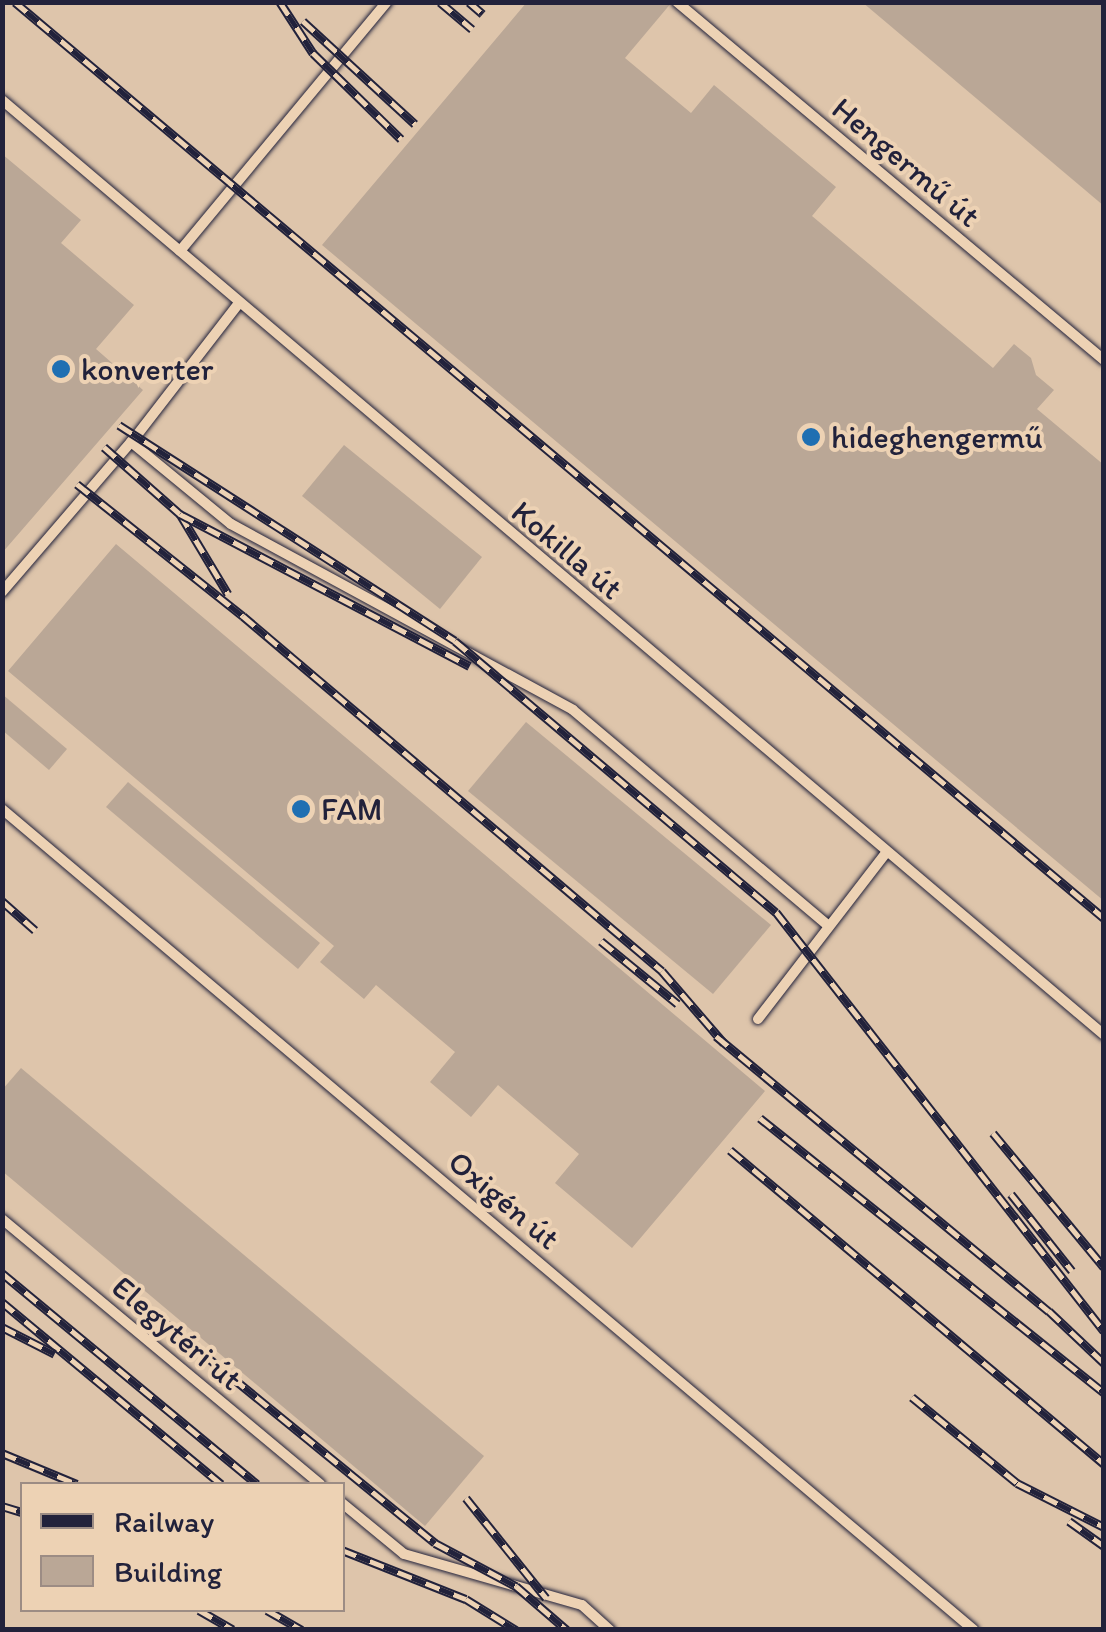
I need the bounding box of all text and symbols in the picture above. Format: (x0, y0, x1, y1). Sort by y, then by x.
street label: Hengermű út (824, 89, 988, 235)
place label: konverter (81, 350, 214, 388)
marker: konverter (50, 358, 72, 380)
place label: hideghengermű (831, 418, 1043, 456)
marker: hideghengermű (800, 426, 822, 448)
street label: Kokilla út (504, 493, 630, 607)
place label: FAM (321, 790, 383, 828)
marker: FAM (290, 798, 312, 820)
street label: Oxigén út (441, 1142, 567, 1258)
street label: Elegytéri út (104, 1268, 250, 1398)
legend (20, 1482, 345, 1612)
text: Railway (114, 1503, 214, 1540)
text: Building (114, 1553, 222, 1590)

